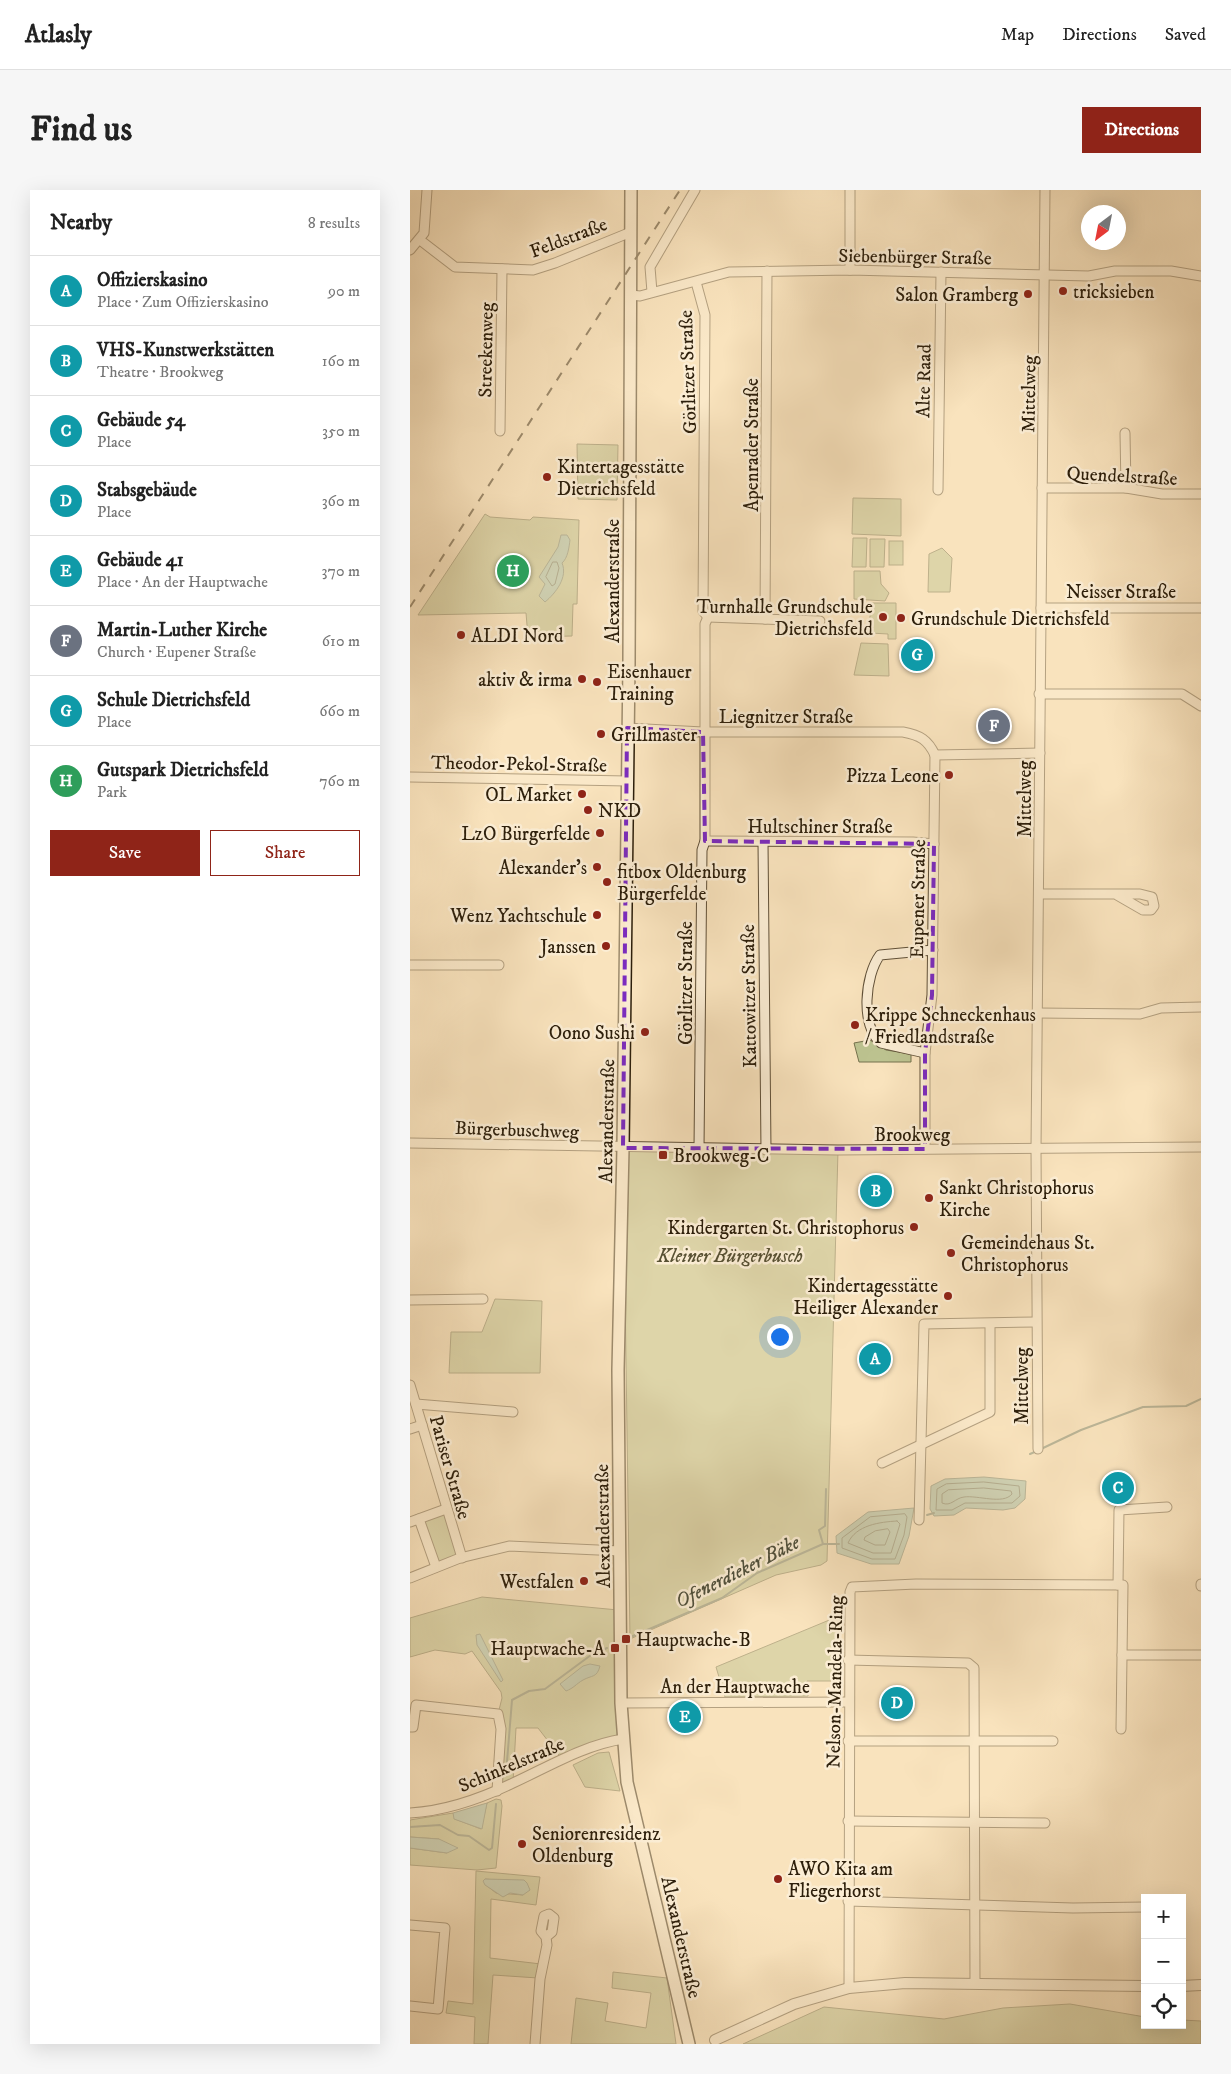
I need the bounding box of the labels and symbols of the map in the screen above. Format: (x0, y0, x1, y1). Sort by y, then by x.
north arrow (1081, 205, 1126, 250)
street label: Feldstraße (527, 213, 611, 264)
street label: Siebenbürger Straße (838, 245, 992, 270)
place label: tricksieben (1073, 281, 1155, 304)
place label: Salon Gramberg (895, 284, 1019, 307)
marker: tricksieben (1057, 285, 1069, 297)
marker: Salon Gramberg (1022, 288, 1034, 300)
street label: Streekenweg (474, 302, 499, 398)
street label: Görlitzer Straße (675, 310, 702, 434)
street label: Alte Raad (912, 343, 937, 418)
street label: Mittelweg (1017, 355, 1042, 433)
street label: Apenrader Straße (741, 378, 764, 512)
place label: Kintertagesstätte Dietrichsfeld (557, 456, 684, 501)
street label: Quendelstraße (1066, 462, 1178, 491)
marker: Kintertagesstätte Dietrichsfeld (541, 471, 553, 483)
street label: Alexanderstraße (602, 519, 625, 643)
pin: H (497, 552, 529, 590)
street label: Neisser Straße (1066, 581, 1176, 604)
place label: Turnhalle Grundschule Dietrichsfeld (697, 596, 874, 641)
place label: Grundschule Dietrichsfeld (911, 608, 1110, 631)
marker: Turnhalle Grundschule Dietrichsfeld (877, 611, 889, 623)
marker: Grundschule Dietrichsfeld (895, 612, 907, 624)
place label: ALDI Nord (471, 625, 564, 648)
marker: ALDI Nord (455, 629, 467, 641)
pin: G (901, 636, 933, 674)
place label: Eisenhauer Training (607, 661, 692, 706)
place label: aktiv & irma (478, 669, 572, 692)
marker: aktiv & irma (576, 673, 588, 685)
marker: Eisenhauer Training (591, 676, 603, 688)
street label: Liegnitzer Straße (719, 706, 853, 729)
pin: F (978, 707, 1010, 745)
place label: Grillmaster (611, 724, 697, 747)
marker: Grillmaster (595, 728, 607, 740)
street label: Theodor-Pekol-Straße (431, 751, 607, 778)
street label: Mittelweg (1014, 760, 1037, 838)
place label: Pizza Leone (846, 765, 939, 788)
marker: Pizza Leone (943, 769, 955, 781)
place label: OL Market (485, 784, 572, 807)
marker: OL Market (576, 788, 588, 800)
place label: NKD (598, 800, 641, 823)
marker: NKD (582, 804, 594, 816)
street label: Hultschiner Straße (747, 816, 893, 839)
place label: LzO Bürgerfelde (461, 823, 590, 846)
marker: LzO Bürgerfelde (594, 827, 606, 839)
street label: Eupener Straße (906, 839, 931, 959)
place label: Alexander's (499, 857, 587, 880)
marker: Alexander's (591, 861, 603, 873)
place label: fitbox Oldenburg Bürgerfelde (617, 861, 747, 906)
marker: fitbox Oldenburg Bürgerfelde (601, 876, 613, 888)
place label: Wenz Yachtschule (449, 905, 587, 928)
marker: Wenz Yachtschule (591, 909, 603, 921)
street label: Görlitzer Straße (675, 921, 698, 1045)
street label: Kattowitzer Straße (737, 924, 762, 1068)
place label: Janssen (538, 936, 596, 959)
marker: Janssen (600, 940, 612, 952)
place label: Krippe Schneckenhaus / Friedlandstraße (865, 1004, 1036, 1049)
marker: Krippe Schneckenhaus / Friedlandstraße (849, 1019, 861, 1031)
place label: Oono Sushi (549, 1022, 635, 1045)
marker: Oono Sushi (639, 1026, 651, 1038)
street label: Alexanderstraße (595, 1059, 620, 1183)
street label: Bürgerbuschweg (455, 1117, 580, 1144)
street label: Brookweg (874, 1124, 951, 1147)
place label: Brookweg-C (673, 1145, 769, 1168)
marker: Brookweg-C (657, 1149, 669, 1161)
pin: B (860, 1172, 892, 1210)
place label: Sankt Christophorus Kirche (939, 1177, 1094, 1222)
marker: Sankt Christophorus Kirche (923, 1192, 935, 1204)
place label: Kindergarten St. Christophorus (667, 1217, 904, 1240)
marker: Kindergarten St. Christophorus (908, 1221, 920, 1233)
place label: Gemeindehaus St. Christophorus (961, 1232, 1095, 1277)
park label: Kleiner Bürgerbusch (656, 1245, 803, 1268)
marker: Gemeindehaus St. Christophorus (945, 1247, 957, 1259)
place label: Kindertagesstätte Heiliger Alexander (793, 1275, 938, 1320)
marker: Kindertagesstätte Heiliger Alexander (942, 1290, 954, 1302)
your location (767, 1324, 793, 1350)
pin: A (859, 1340, 891, 1378)
street label: Mittelweg (1011, 1347, 1034, 1425)
street label: Pariser Straße (424, 1413, 475, 1522)
street label: Alexanderstraße (591, 1464, 616, 1588)
pin: C (1102, 1469, 1134, 1507)
water label: Ofenerdieker Bäke (671, 1530, 805, 1614)
place label: Westfalen (499, 1571, 574, 1594)
marker: Westfalen (578, 1575, 590, 1587)
street label: Nelson-Mandela-Ring (822, 1595, 849, 1769)
place label: Hauptwache-B (636, 1629, 751, 1652)
marker: Hauptwache-B (620, 1633, 632, 1645)
place label: Hauptwache-A (490, 1638, 606, 1661)
marker: Hauptwache-A (609, 1642, 621, 1654)
street label: An der Hauptwache (660, 1676, 810, 1699)
pin: D (881, 1684, 913, 1722)
pin: E (669, 1698, 701, 1736)
street label: Schinkelstraße (455, 1733, 568, 1798)
place label: Seniorenresidenz Oldenburg (532, 1823, 660, 1868)
marker: Seniorenresidenz Oldenburg (516, 1838, 528, 1850)
place label: AWO Kita am Fliegerhorst (788, 1858, 893, 1903)
marker: AWO Kita am Fliegerhorst (772, 1873, 784, 1885)
street label: Alexanderstraße (655, 1874, 706, 2001)

